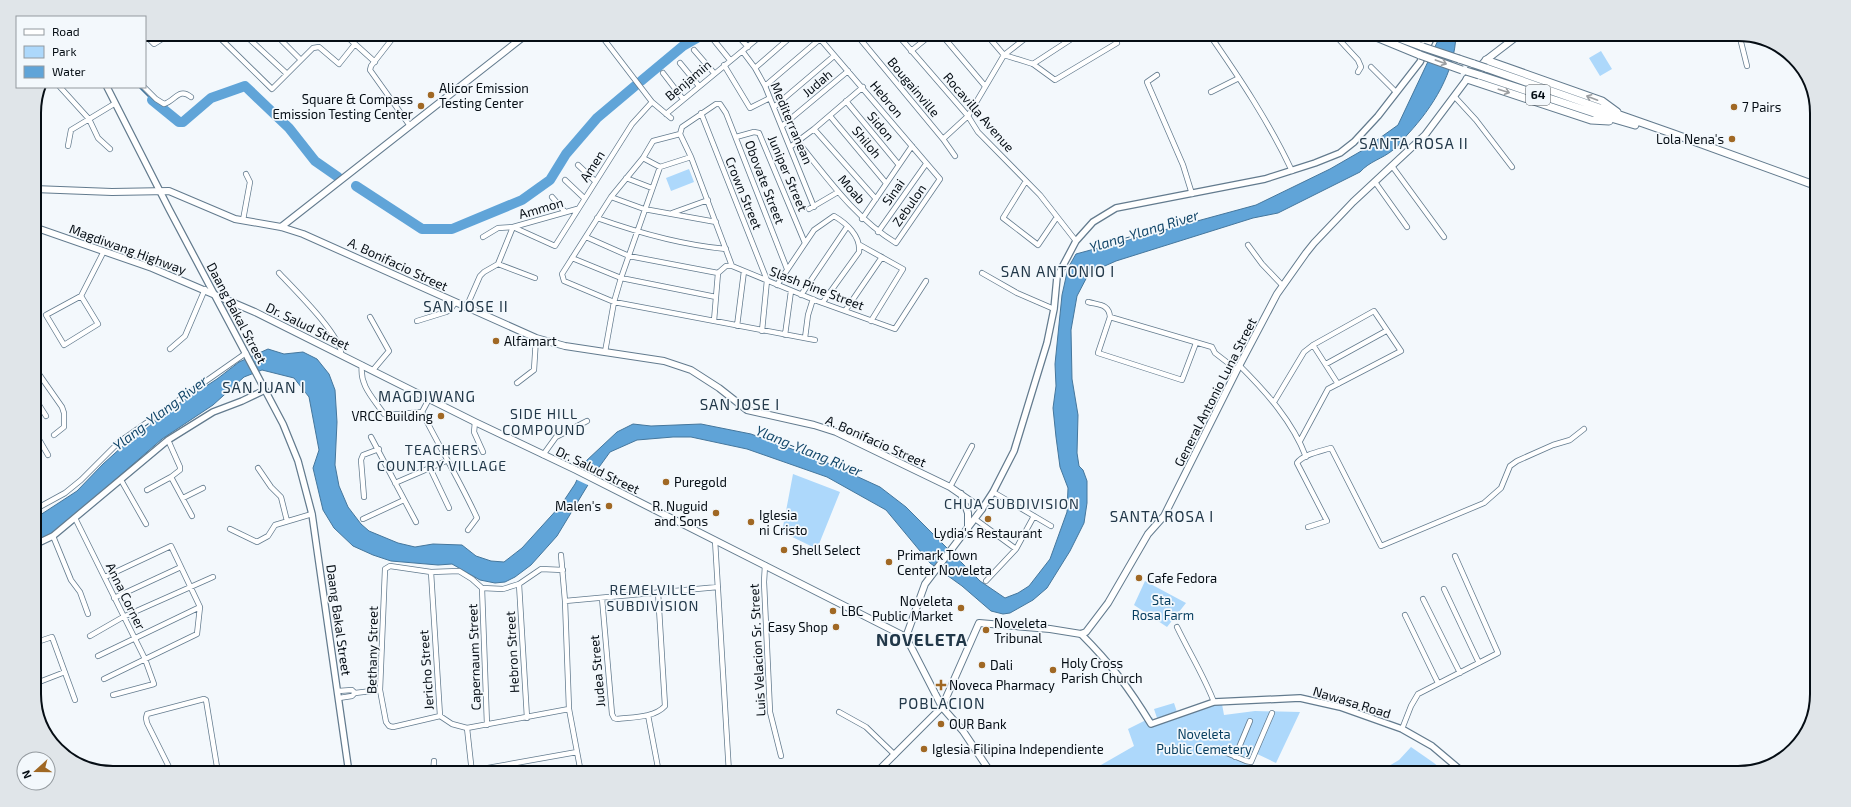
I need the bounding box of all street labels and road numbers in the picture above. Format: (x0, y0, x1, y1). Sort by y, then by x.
street label: Bougainville (884, 54, 944, 120)
street label: Benjamin (662, 56, 714, 104)
street label: Judah (799, 66, 835, 100)
street label: Rocavilla Avenue (940, 69, 1018, 155)
street label: Hebron (867, 77, 907, 121)
street label: Mediterranean (767, 79, 817, 167)
road number: 64 (1526, 85, 1550, 105)
street label: Sidon (864, 108, 898, 144)
street label: Shiloh (849, 123, 885, 161)
street label: Juniper Street (765, 133, 811, 213)
street label: Obovate Street (742, 138, 788, 226)
street label: Amen (576, 147, 608, 185)
street label: Crown Street (722, 154, 766, 232)
street label: Moab (835, 171, 869, 207)
street label: Sinai (878, 176, 908, 208)
street label: Zebulon (889, 181, 929, 229)
street label: Ammon (517, 194, 565, 222)
street label: Magdiwang Highway (67, 220, 189, 278)
street label: A. Bonifacio Street (346, 234, 450, 294)
street label: Daang Bakal Street (204, 260, 270, 366)
street label: Slash Pine Street (768, 263, 866, 313)
street label: Dr. Salud Street (264, 299, 353, 353)
street label: General Antonio Luna Street (1170, 315, 1260, 469)
street label: A. Bonifacio Street (823, 412, 929, 470)
street label: Dr. Salud Street (554, 443, 643, 497)
street label: Anna Corner (103, 560, 149, 632)
street label: Daang Bakal Street (323, 563, 355, 677)
street label: Luis Velacion Sr. Street (746, 583, 768, 717)
street label: Capernaum Street (464, 603, 484, 711)
street label: Bethany Street (363, 606, 381, 694)
street label: Hebron Street (502, 611, 522, 693)
street label: Jericho Street (415, 629, 437, 711)
street label: Judea Street (586, 634, 608, 708)
street label: Nawasa Road (1311, 683, 1393, 721)

